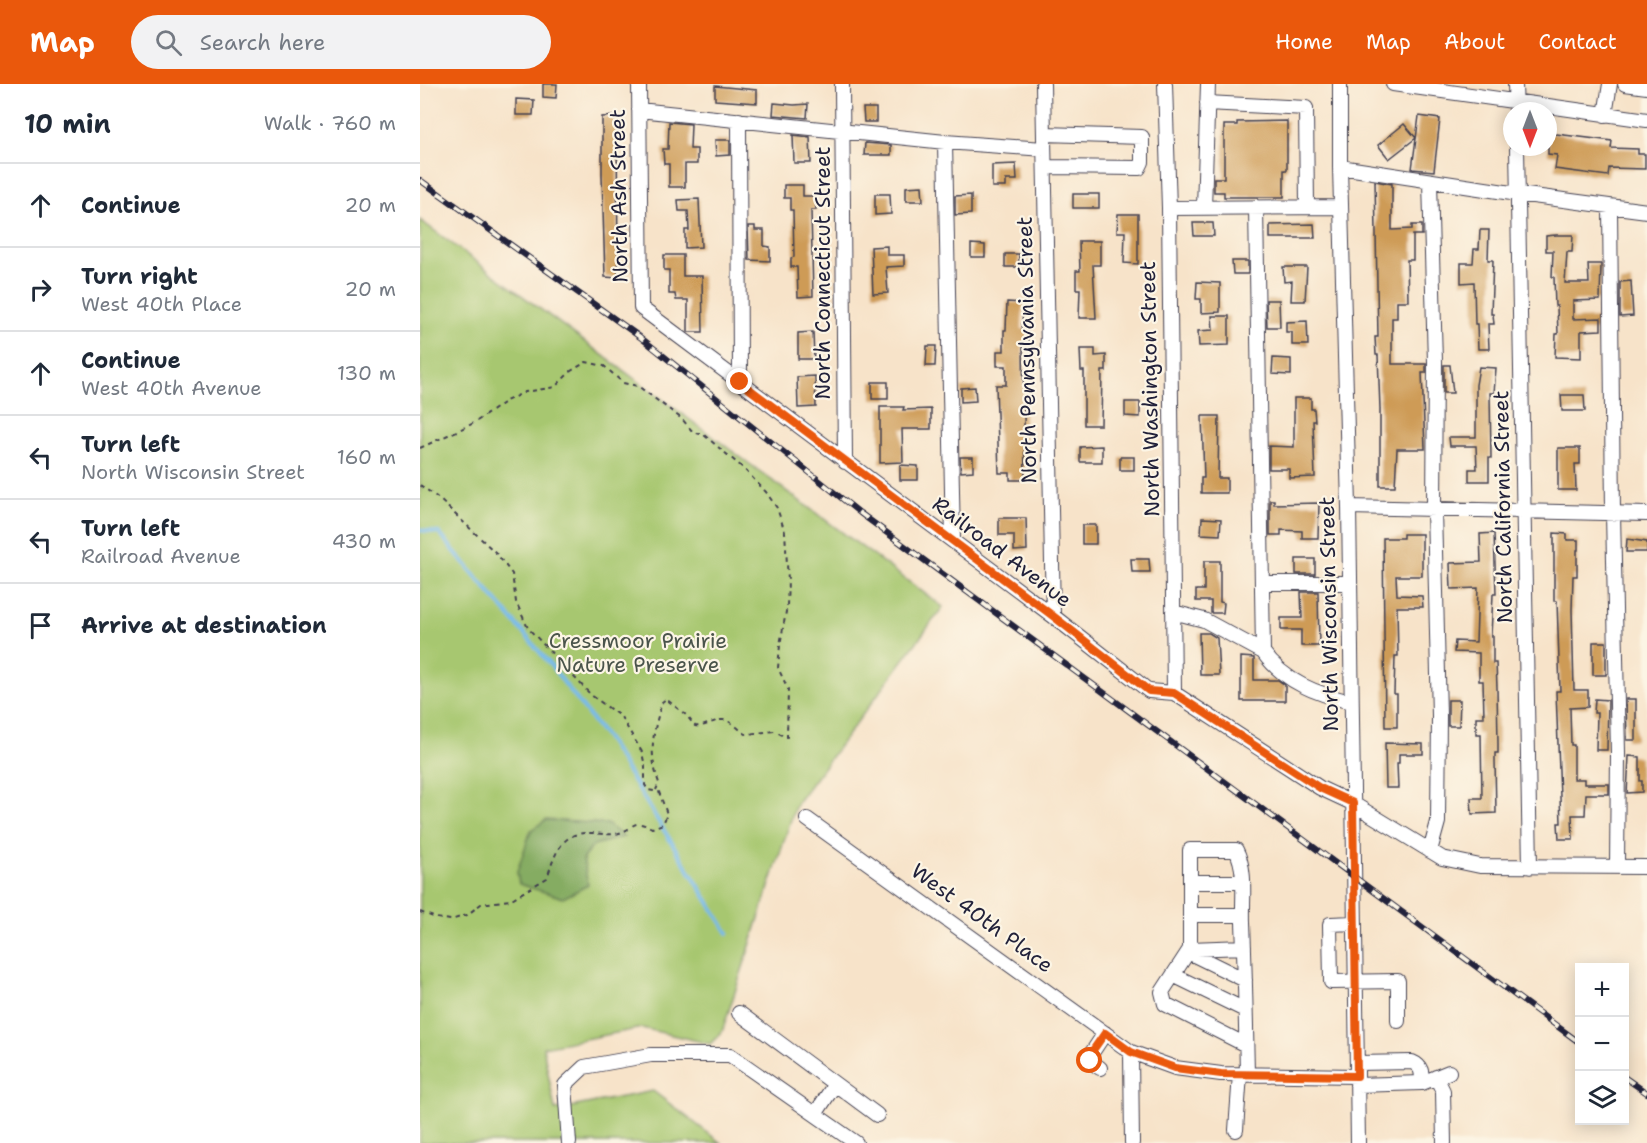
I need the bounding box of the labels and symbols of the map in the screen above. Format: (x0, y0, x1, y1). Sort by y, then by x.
north arrow (1503, 102, 1557, 156)
street label: North Ash Street (603, 109, 635, 283)
street label: North Connecticut Street (809, 146, 837, 400)
street label: North Pennsylvania Street (1011, 216, 1043, 484)
street label: North Washington Street (1134, 261, 1166, 517)
route end (726, 368, 752, 394)
street label: North California Street (1487, 390, 1519, 624)
street label: Railroad Avenue (927, 490, 1077, 614)
street label: North Wisconsin Street (1313, 496, 1345, 732)
park label: Cressmoor Prairie Nature Preserve (549, 627, 727, 679)
street label: West 40th Place (905, 857, 1059, 979)
route start (1076, 1047, 1102, 1073)

